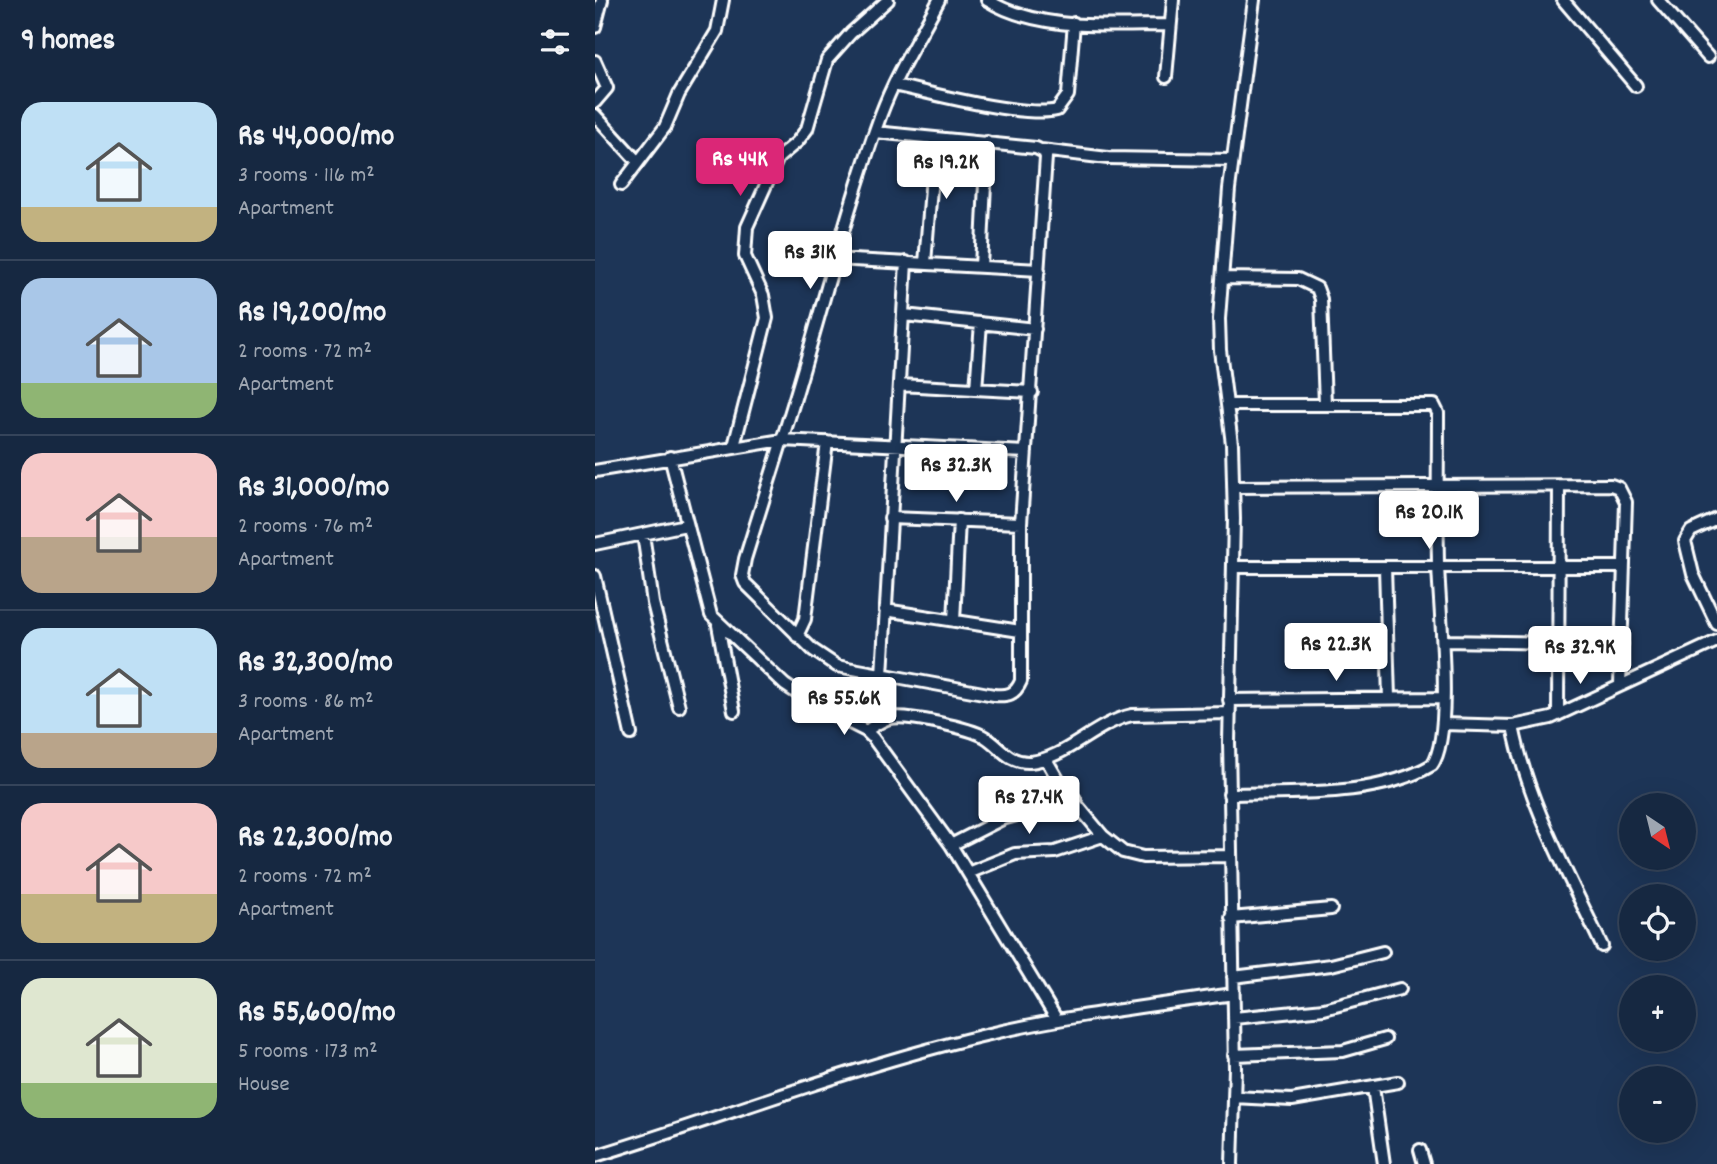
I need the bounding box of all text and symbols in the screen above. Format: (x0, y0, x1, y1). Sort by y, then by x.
text: 9 homes (21, 21, 115, 64)
icon: filters (536, 23, 574, 61)
text: Rs 44,000/mo (238, 117, 394, 160)
icon: home (77, 130, 161, 214)
pin: Rs 44K (683, 138, 797, 198)
pin: Rs 19.2K (874, 142, 1018, 201)
text: Rs 44K (712, 144, 768, 177)
text: Rs 19.2K (913, 147, 979, 180)
text: 3 rooms · 116 m² (238, 160, 375, 193)
text: Apartment (238, 193, 334, 226)
pin: Rs 31K (753, 232, 867, 291)
text: Rs 31K (784, 237, 836, 270)
text: Rs 19,200/mo (238, 293, 386, 336)
icon: home (77, 306, 161, 390)
text: 2 rooms · 72 m² (238, 336, 372, 369)
text: Apartment (238, 369, 334, 402)
pin: Rs 32.3K (884, 444, 1028, 504)
text: Rs 32.3K (920, 450, 992, 483)
text: Rs 31,000/mo (238, 468, 389, 511)
icon: home (77, 481, 161, 565)
pin: Rs 20.1K (1357, 491, 1501, 551)
text: Rs 20.1K (1395, 497, 1463, 530)
text: 2 rooms · 76 m² (238, 511, 373, 544)
text: Apartment (238, 544, 334, 577)
pin: Rs 22.3K (1264, 624, 1408, 683)
pin: Rs 32.9K (1508, 626, 1652, 686)
text: Rs 22.3K (1301, 629, 1371, 662)
text: Rs 32.9K (1544, 632, 1616, 665)
text: Rs 32,300/mo (238, 643, 393, 686)
icon: home (77, 656, 161, 740)
pin: Rs 55.6K (772, 678, 916, 737)
text: Rs 55.6K (807, 683, 881, 716)
text: 3 rooms · 86 m² (238, 686, 374, 719)
text: Apartment (238, 719, 334, 752)
pin: Rs 27.4K (957, 776, 1101, 836)
text: Rs 27.4K (995, 782, 1064, 815)
north arrow (1619, 793, 1696, 870)
map controls (1619, 793, 1696, 1143)
text: Rs 22,300/mo (238, 818, 393, 861)
icon: home (77, 831, 161, 915)
text: 2 rooms · 72 m² (238, 861, 372, 894)
button: locate (1619, 884, 1696, 961)
text: Apartment (238, 894, 334, 927)
button: + (1619, 975, 1696, 1052)
text: Rs 55,600/mo (238, 993, 396, 1036)
icon: home (77, 1006, 161, 1090)
text: 5 rooms · 173 m² (238, 1036, 378, 1069)
button: − (1619, 1066, 1696, 1143)
text: House (238, 1069, 290, 1102)

